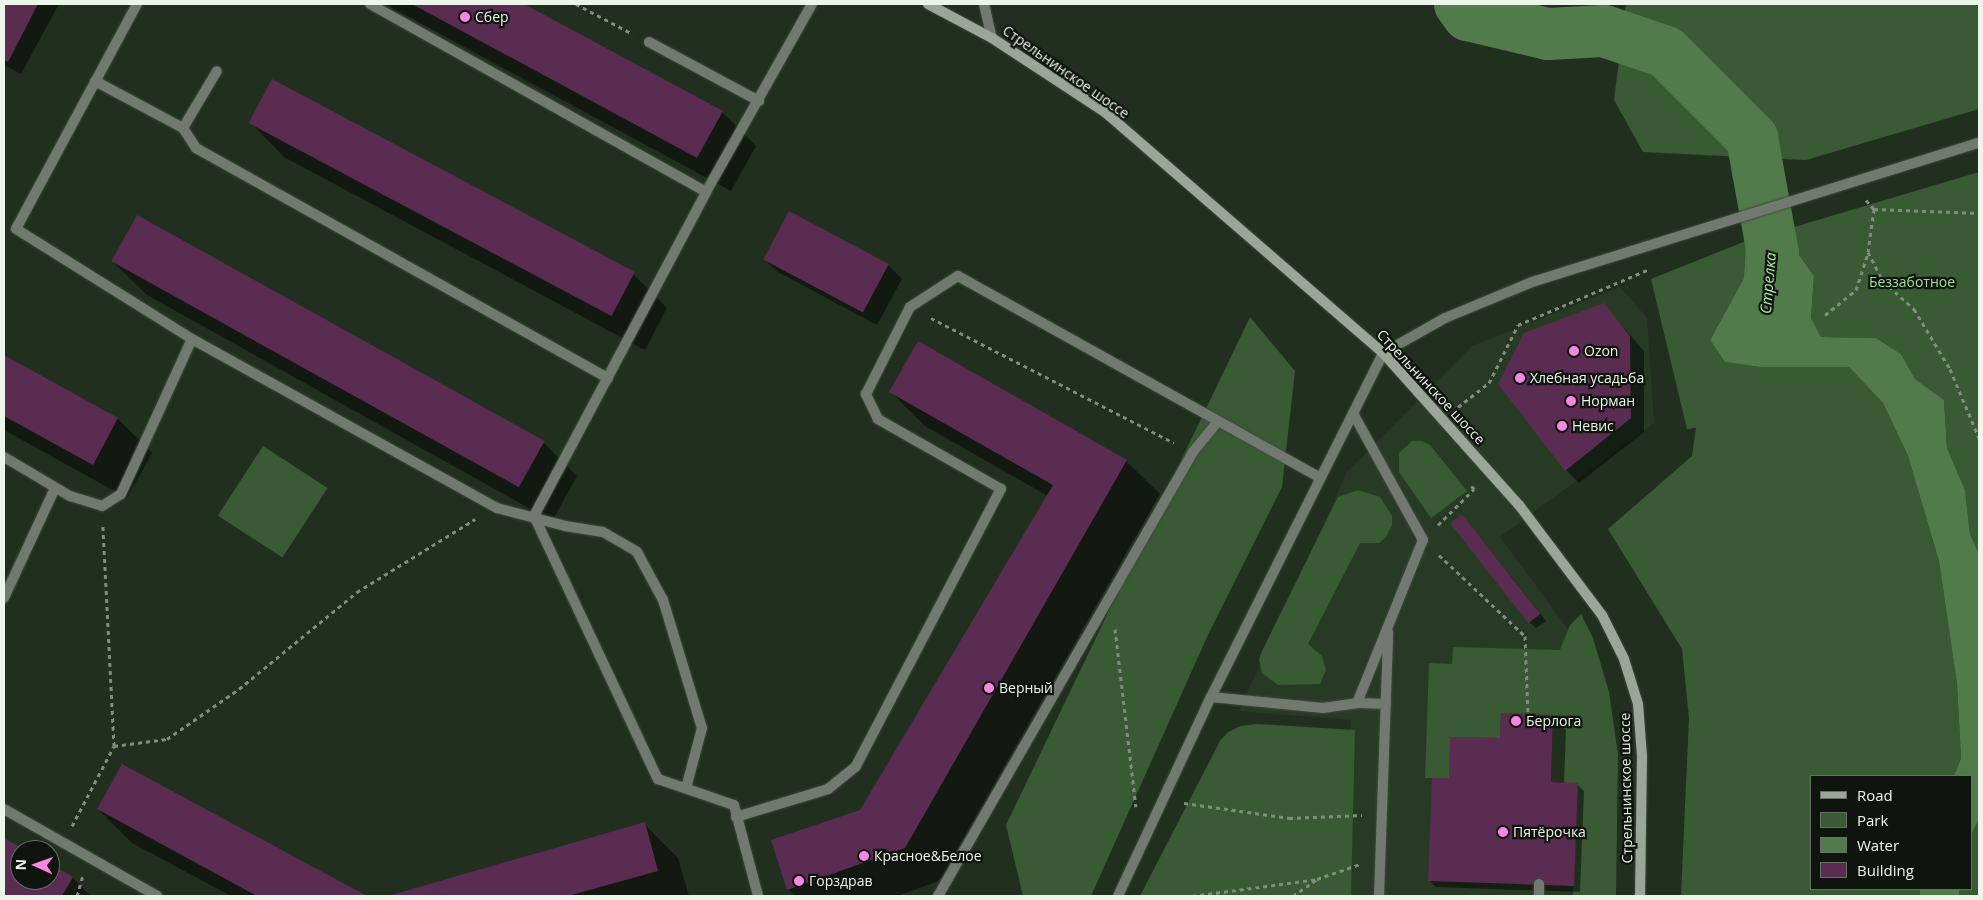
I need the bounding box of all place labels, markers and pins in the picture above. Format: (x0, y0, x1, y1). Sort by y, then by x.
place label: Сбер (475, 9, 509, 25)
marker: Сбер (459, 11, 471, 23)
place label: Ozon (1584, 343, 1618, 359)
marker: Ozon (1568, 345, 1580, 357)
place label: Хлебная усадьба (1530, 370, 1644, 386)
marker: Хлебная усадьба (1514, 372, 1526, 384)
place label: Норман (1581, 393, 1635, 409)
marker: Норман (1565, 395, 1577, 407)
place label: Невис (1572, 418, 1614, 434)
marker: Невис (1556, 420, 1568, 432)
place label: Верный (999, 680, 1053, 696)
marker: Верный (983, 682, 995, 694)
place label: Берлога (1526, 713, 1581, 729)
marker: Берлога (1510, 715, 1522, 727)
place label: Пятёрочка (1513, 824, 1586, 840)
marker: Пятёрочка (1497, 826, 1509, 838)
place label: Красное&Белое (874, 848, 982, 864)
marker: Красное&Белое (858, 850, 870, 862)
place label: Горздрав (809, 873, 872, 889)
marker: Горздрав (793, 875, 805, 887)

